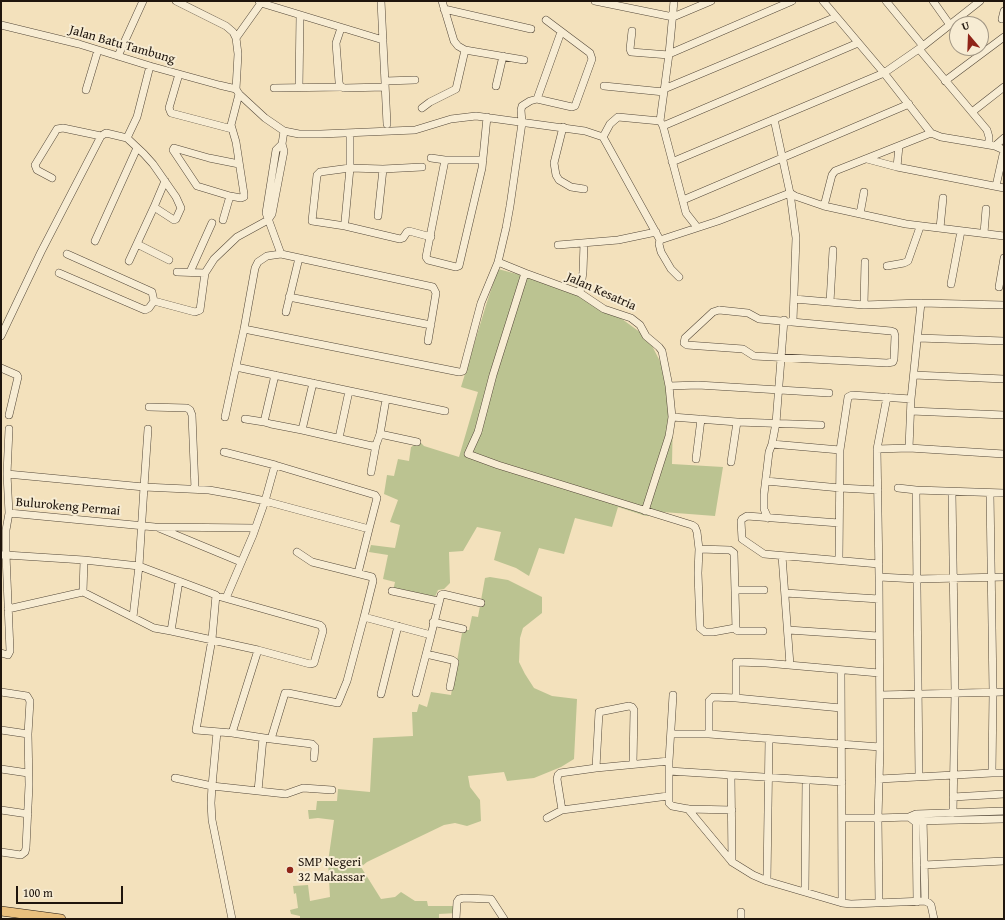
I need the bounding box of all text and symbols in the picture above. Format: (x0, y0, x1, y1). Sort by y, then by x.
north arrow (949, 16, 989, 56)
text: U (959, 17, 972, 34)
street label: Jalan Batu Tambung (67, 22, 177, 68)
street label: Jalan Kesatria (564, 270, 638, 314)
street label: Bulurokeng Permai (15, 495, 121, 519)
place label: SMP Negeri 32 Makassar (298, 855, 365, 886)
marker: SMP Negeri 32 Makassar (285, 865, 295, 875)
scale bar (18, 878, 125, 904)
text: 100 m (23, 884, 53, 901)

